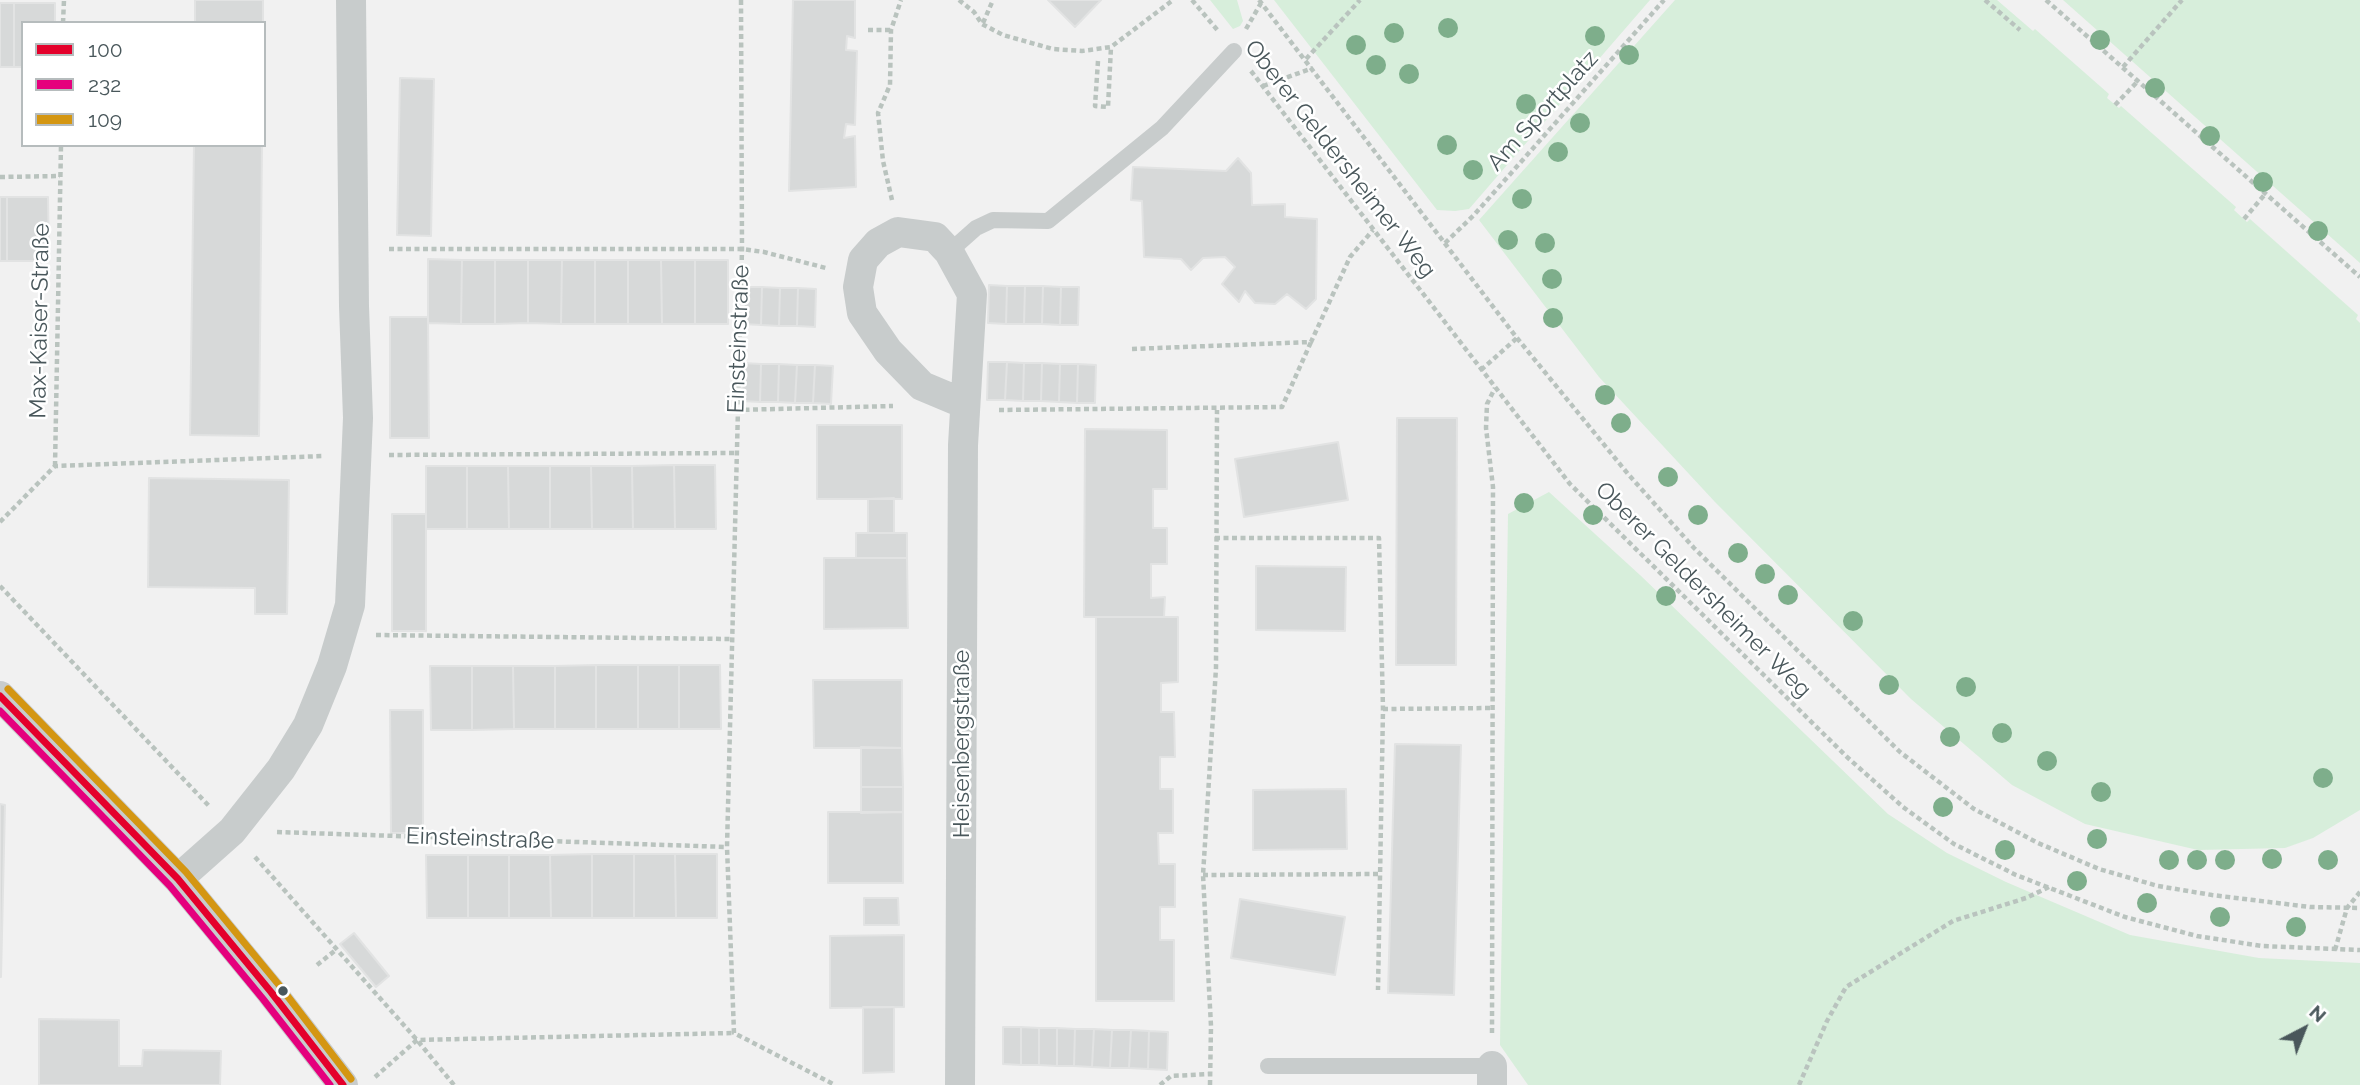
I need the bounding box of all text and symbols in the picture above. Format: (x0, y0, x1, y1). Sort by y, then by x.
legend (21, 21, 266, 147)
street label: Oberer Geldersheimer Weg (1239, 35, 1441, 283)
text: 100 (88, 37, 123, 62)
street label: Am Sportplatz (1482, 45, 1604, 177)
text: 232 (88, 72, 121, 97)
text: 109 (88, 107, 122, 132)
street label: Max-Kaiser-Straße (24, 223, 56, 419)
street label: Einsteinstraße (723, 264, 755, 414)
street label: Oberer Geldersheimer Weg (1589, 476, 1817, 704)
street label: Heisenbergstraße (948, 650, 976, 838)
street label: Einsteinstraße (405, 823, 555, 855)
unlabelled marker (276, 984, 290, 998)
north arrow (2269, 994, 2339, 1064)
text: N (2305, 1000, 2331, 1026)

